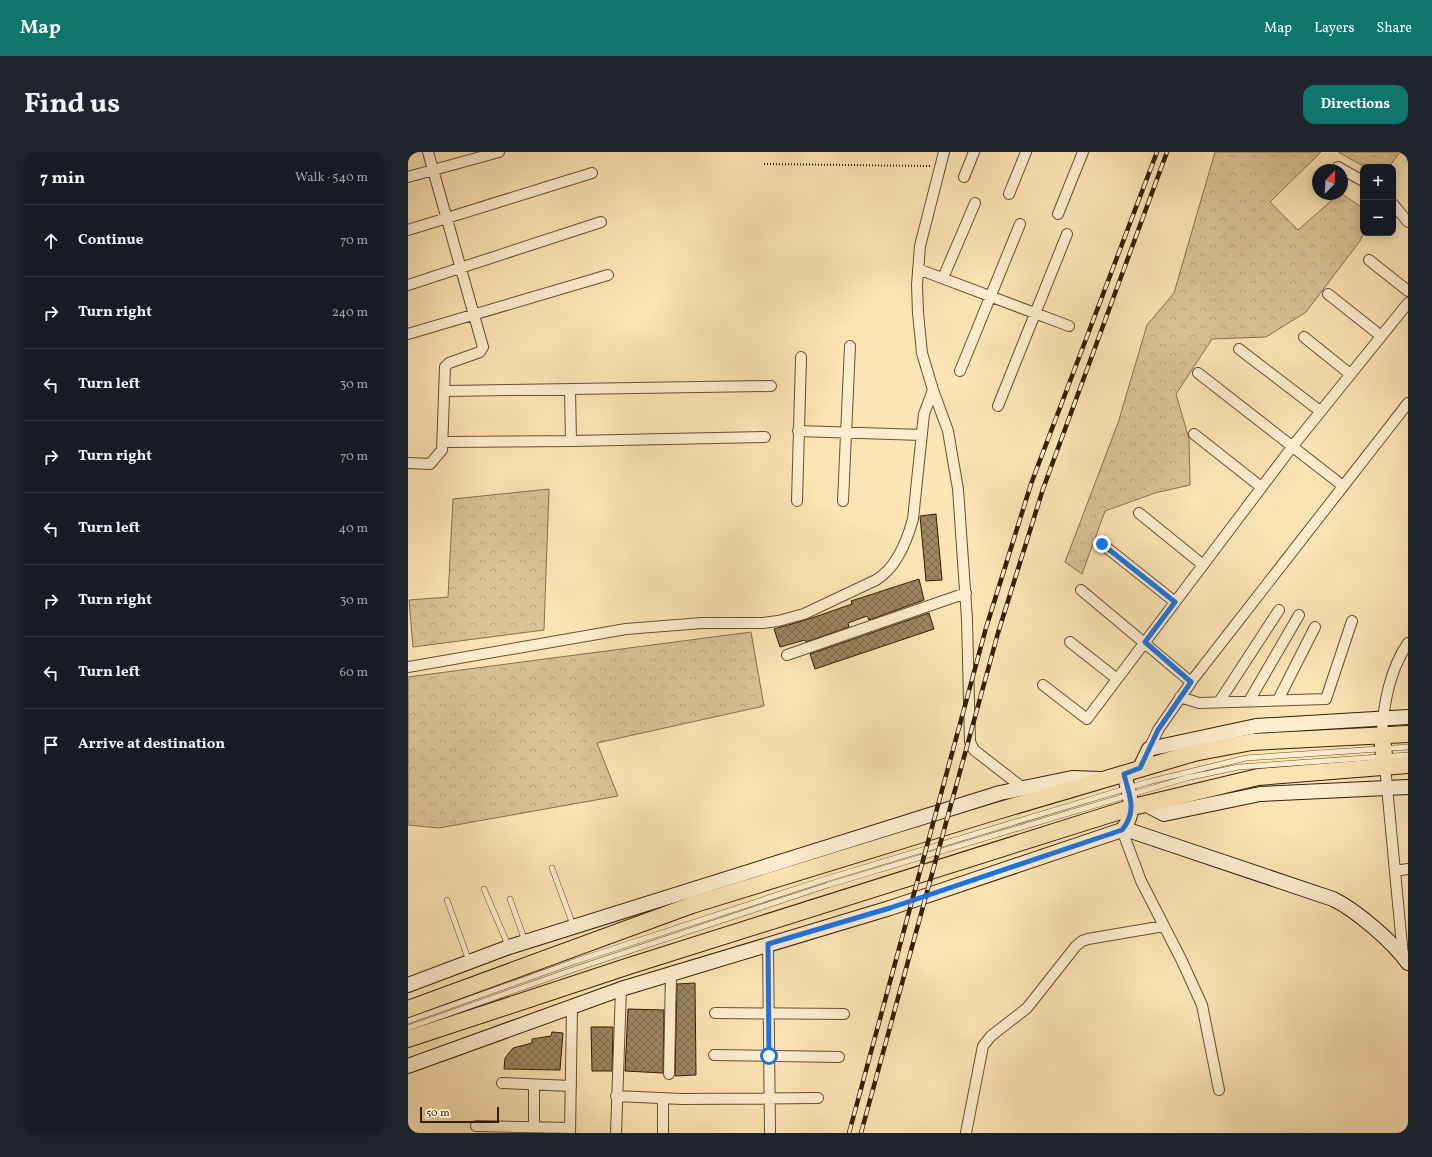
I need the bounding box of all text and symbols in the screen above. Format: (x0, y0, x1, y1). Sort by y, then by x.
text: Map (20, 15, 61, 41)
text: Map (1264, 19, 1292, 38)
text: Layers (1314, 19, 1354, 38)
text: Share (1376, 19, 1412, 38)
text: Find us (24, 85, 120, 124)
button: Directions (1303, 85, 1408, 124)
north arrow (1312, 164, 1348, 200)
map controls (1360, 164, 1396, 236)
button: + (1360, 164, 1396, 200)
text: 7 min (40, 167, 85, 190)
text: Walk · 540 m (295, 169, 368, 187)
button: − (1360, 200, 1396, 236)
icon: ahead (40, 230, 62, 252)
text: Continue (78, 230, 143, 251)
text: 70 m (340, 232, 368, 250)
icon: right (40, 302, 62, 324)
text: Turn right (78, 302, 152, 323)
text: 240 m (332, 304, 368, 322)
icon: left (40, 374, 62, 396)
text: Turn left (78, 374, 140, 395)
text: 30 m (340, 376, 368, 394)
icon: right (40, 446, 62, 468)
text: Turn right (78, 446, 152, 467)
text: 70 m (340, 448, 368, 466)
icon: left (40, 518, 62, 540)
text: Turn left (78, 518, 140, 539)
text: 40 m (339, 520, 368, 538)
route end (1093, 535, 1111, 553)
icon: right (40, 590, 62, 612)
text: Turn right (78, 590, 152, 611)
text: 30 m (340, 592, 368, 610)
icon: left (40, 662, 62, 684)
text: Turn left (78, 662, 140, 683)
text: 60 m (340, 664, 368, 682)
icon: arrive (40, 734, 62, 756)
text: Arrive at destination (78, 734, 225, 755)
route start (760, 1047, 778, 1065)
scale bar (420, 1105, 499, 1124)
text: 50 m (426, 1106, 450, 1121)

